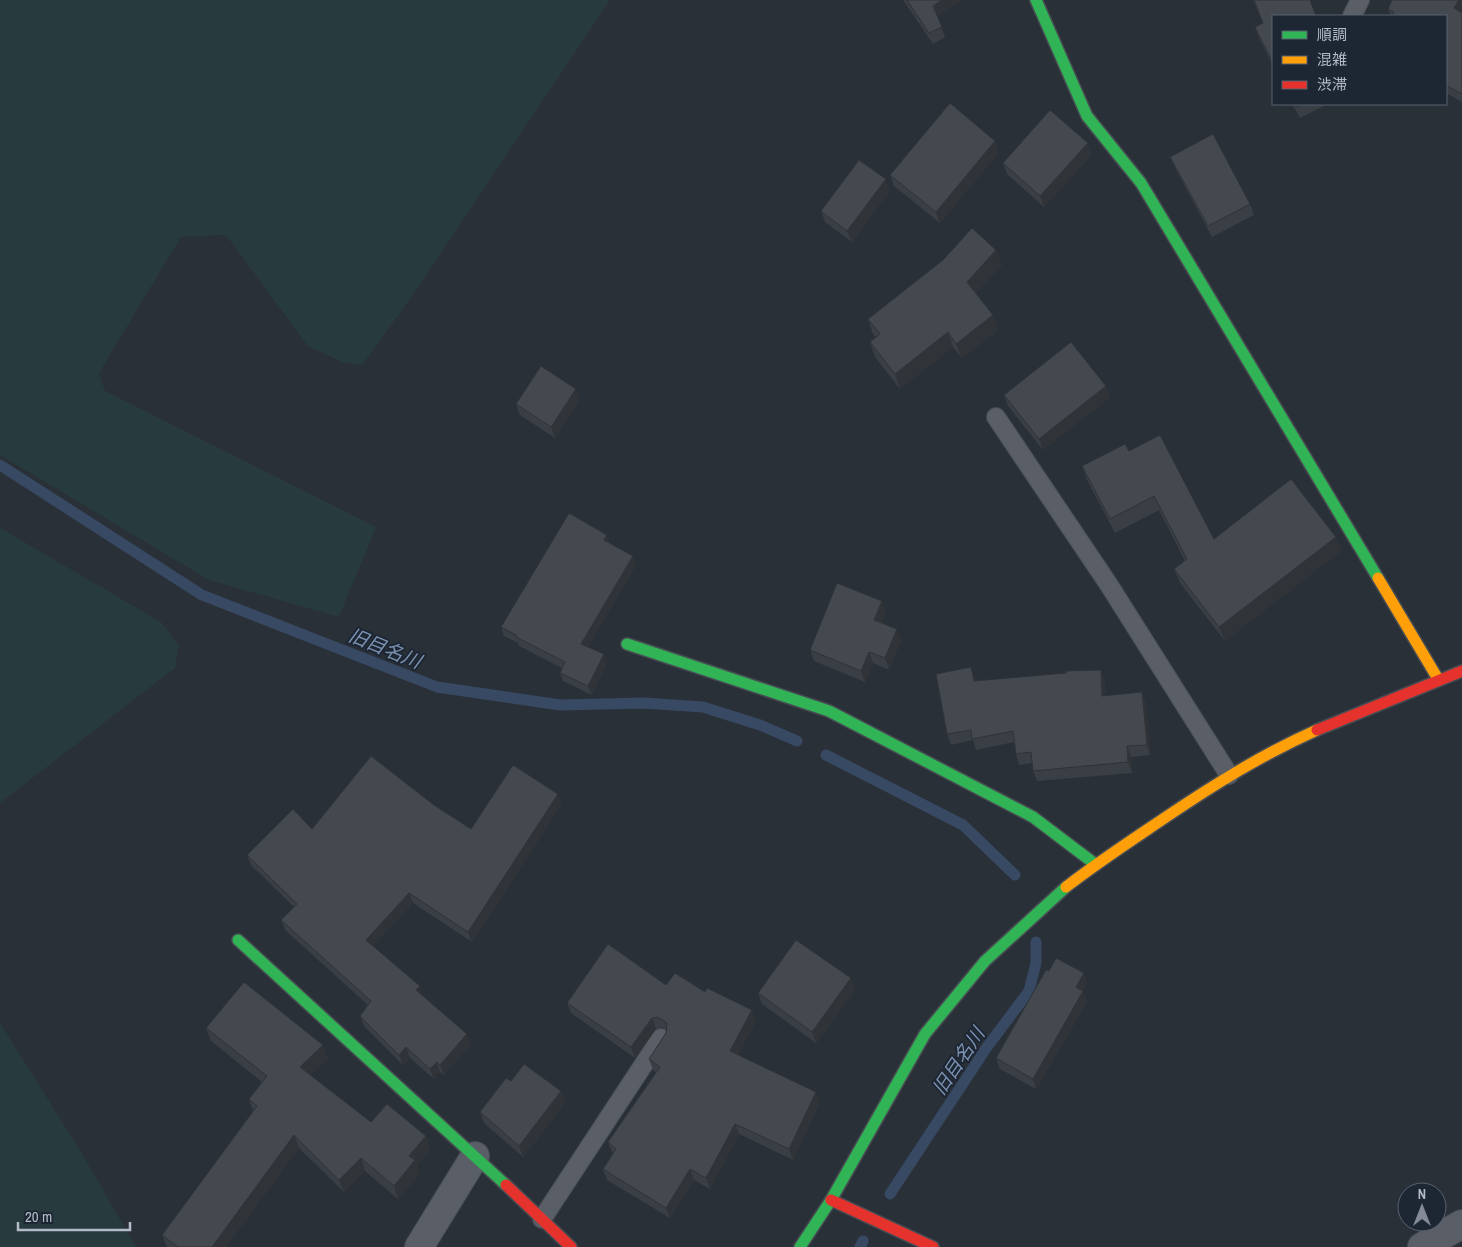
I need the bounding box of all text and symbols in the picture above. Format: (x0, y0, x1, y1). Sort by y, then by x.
legend (1272, 15, 1447, 105)
text: 順調 (1317, 24, 1347, 45)
text: 混雑 (1317, 49, 1347, 70)
text: 渋滞 (1317, 74, 1347, 95)
water label: 旧目名川 (345, 622, 427, 675)
water label: 旧目名川 (926, 1021, 991, 1100)
north arrow (1397, 1182, 1447, 1232)
text: N (1418, 1185, 1426, 1203)
scale bar (18, 1200, 130, 1232)
text: 20 m (25, 1206, 52, 1227)

